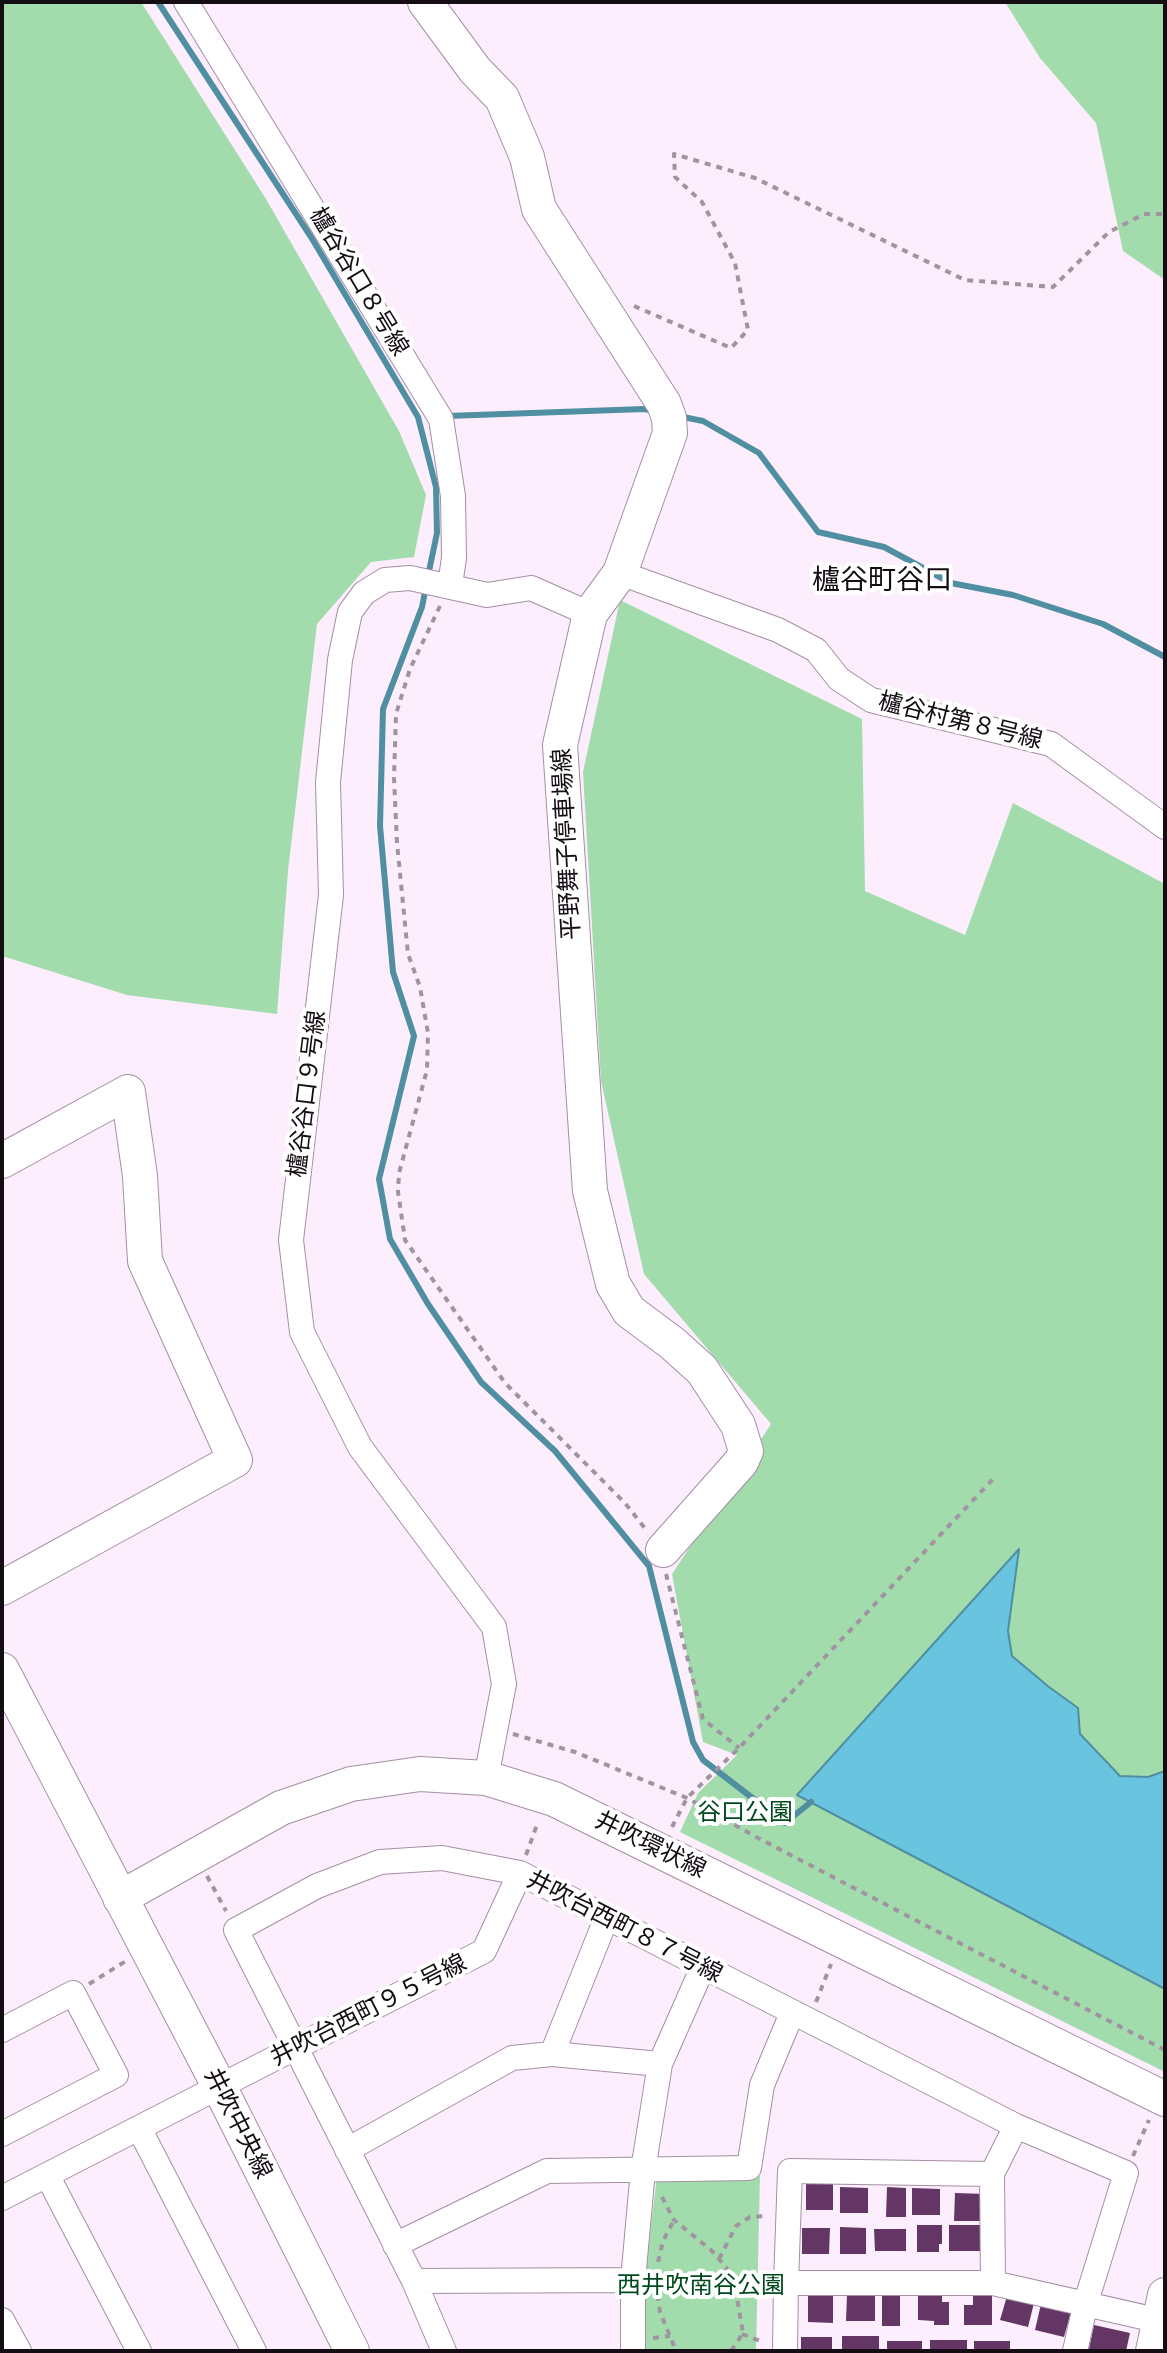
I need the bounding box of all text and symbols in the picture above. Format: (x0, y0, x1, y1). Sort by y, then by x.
street label: 櫨谷谷口８号線 (302, 203, 414, 361)
district label: 櫨谷町谷口 (812, 565, 952, 599)
street label: 櫨谷村第８号線 (875, 688, 1045, 756)
street label: 平野舞子停車場線 (549, 747, 587, 941)
street label: 櫨谷谷口９号線 (283, 1009, 333, 1179)
park label: 谷口公園 (697, 1800, 793, 1828)
street label: 井吹環状線 (590, 1807, 710, 1885)
street label: 井吹台西町８７号線 (521, 1866, 727, 1990)
street label: 井吹台西町９５号線 (266, 1949, 472, 2073)
street label: 井吹中央線 (197, 2064, 277, 2184)
park label: 西井吹南谷公園 (617, 2273, 785, 2301)

